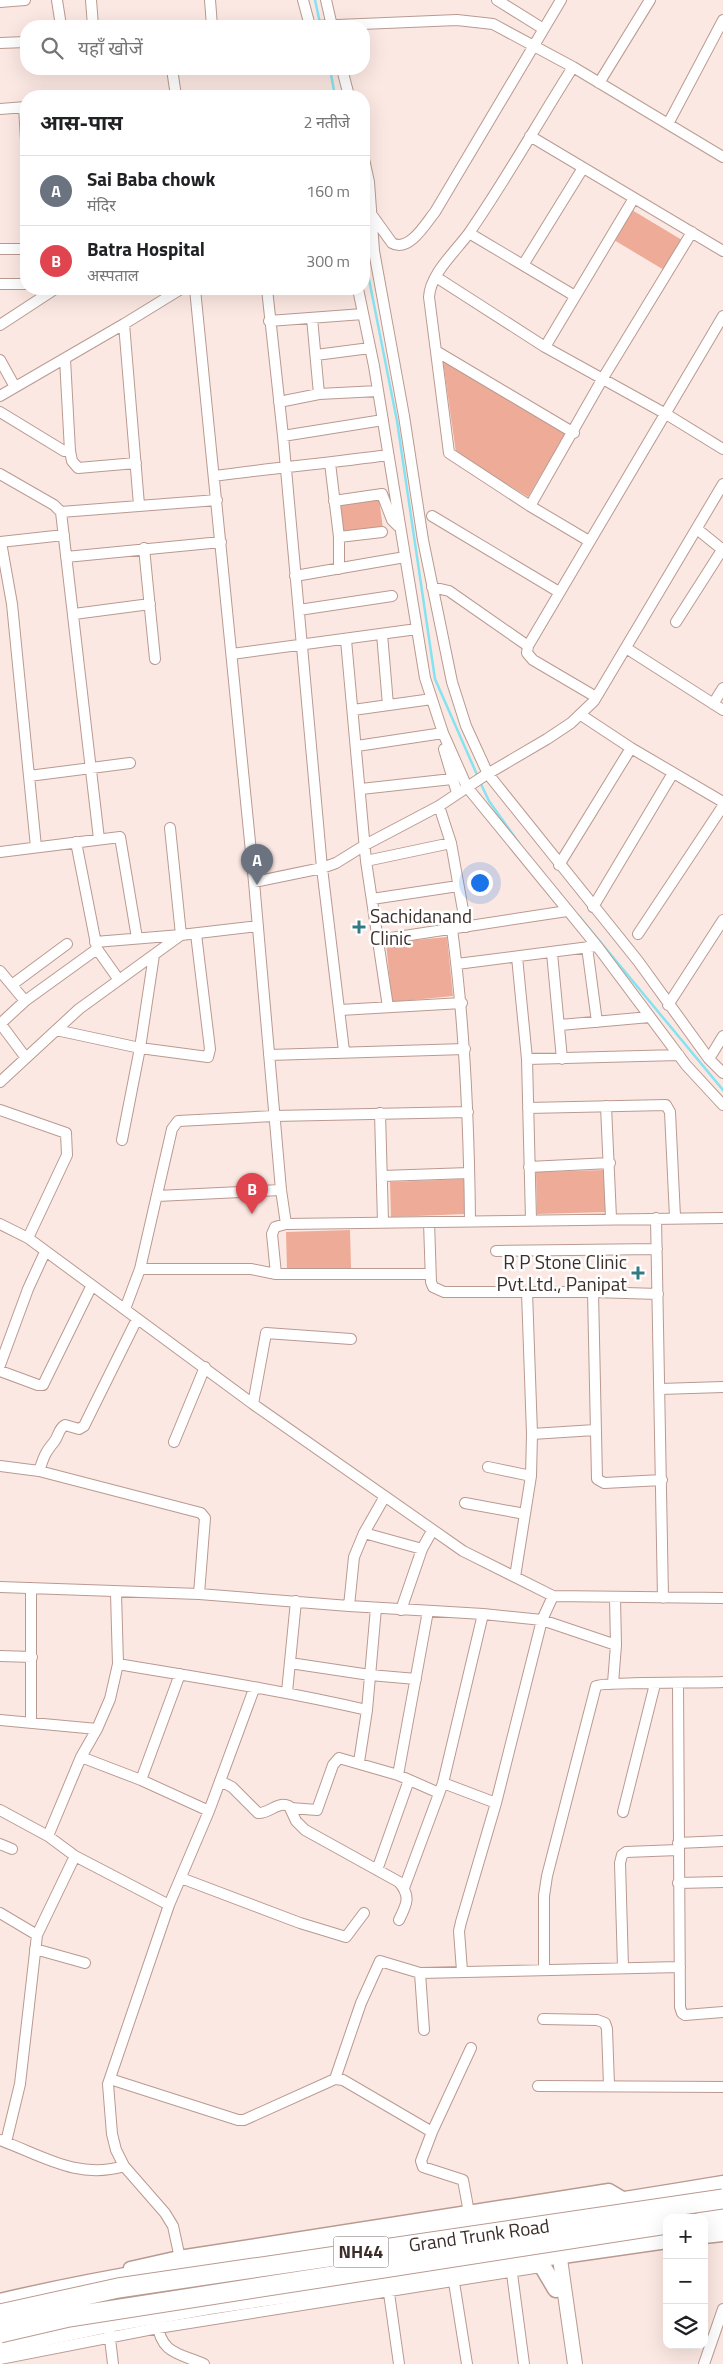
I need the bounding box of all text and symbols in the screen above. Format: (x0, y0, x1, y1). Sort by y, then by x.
search box (20, 20, 370, 75)
text: यहाँ खोजें (78, 33, 143, 62)
icon: search (38, 34, 66, 62)
text: आस-पास (40, 106, 123, 138)
text: 2 नतीजे (304, 110, 350, 134)
text: Sai Baba chowk (87, 164, 215, 193)
text: A (51, 179, 61, 203)
text: 160 m (306, 179, 350, 203)
text: मंदिर (87, 193, 116, 217)
text: Batra Hospital (87, 234, 205, 263)
text: B (51, 249, 61, 273)
text: 300 m (306, 249, 350, 273)
text: अस्पताल (87, 263, 139, 287)
pin: A (241, 844, 273, 885)
your location (467, 870, 493, 896)
place label: Sachidanand Clinic (370, 901, 472, 952)
marker: Sachidanand Clinic (352, 920, 366, 934)
pin: B (236, 1173, 268, 1214)
place label: R P Stone Clinic Pvt.Ltd., Panipat (497, 1247, 627, 1298)
marker: R P Stone Clinic Pvt.Ltd., Panipat (631, 1266, 645, 1280)
street label: Grand Trunk Road (407, 2210, 551, 2259)
map controls (663, 2214, 708, 2349)
button: + (663, 2214, 708, 2259)
road number: NH44 (334, 2236, 388, 2268)
button: − (663, 2259, 708, 2304)
button: layers (663, 2304, 708, 2349)

